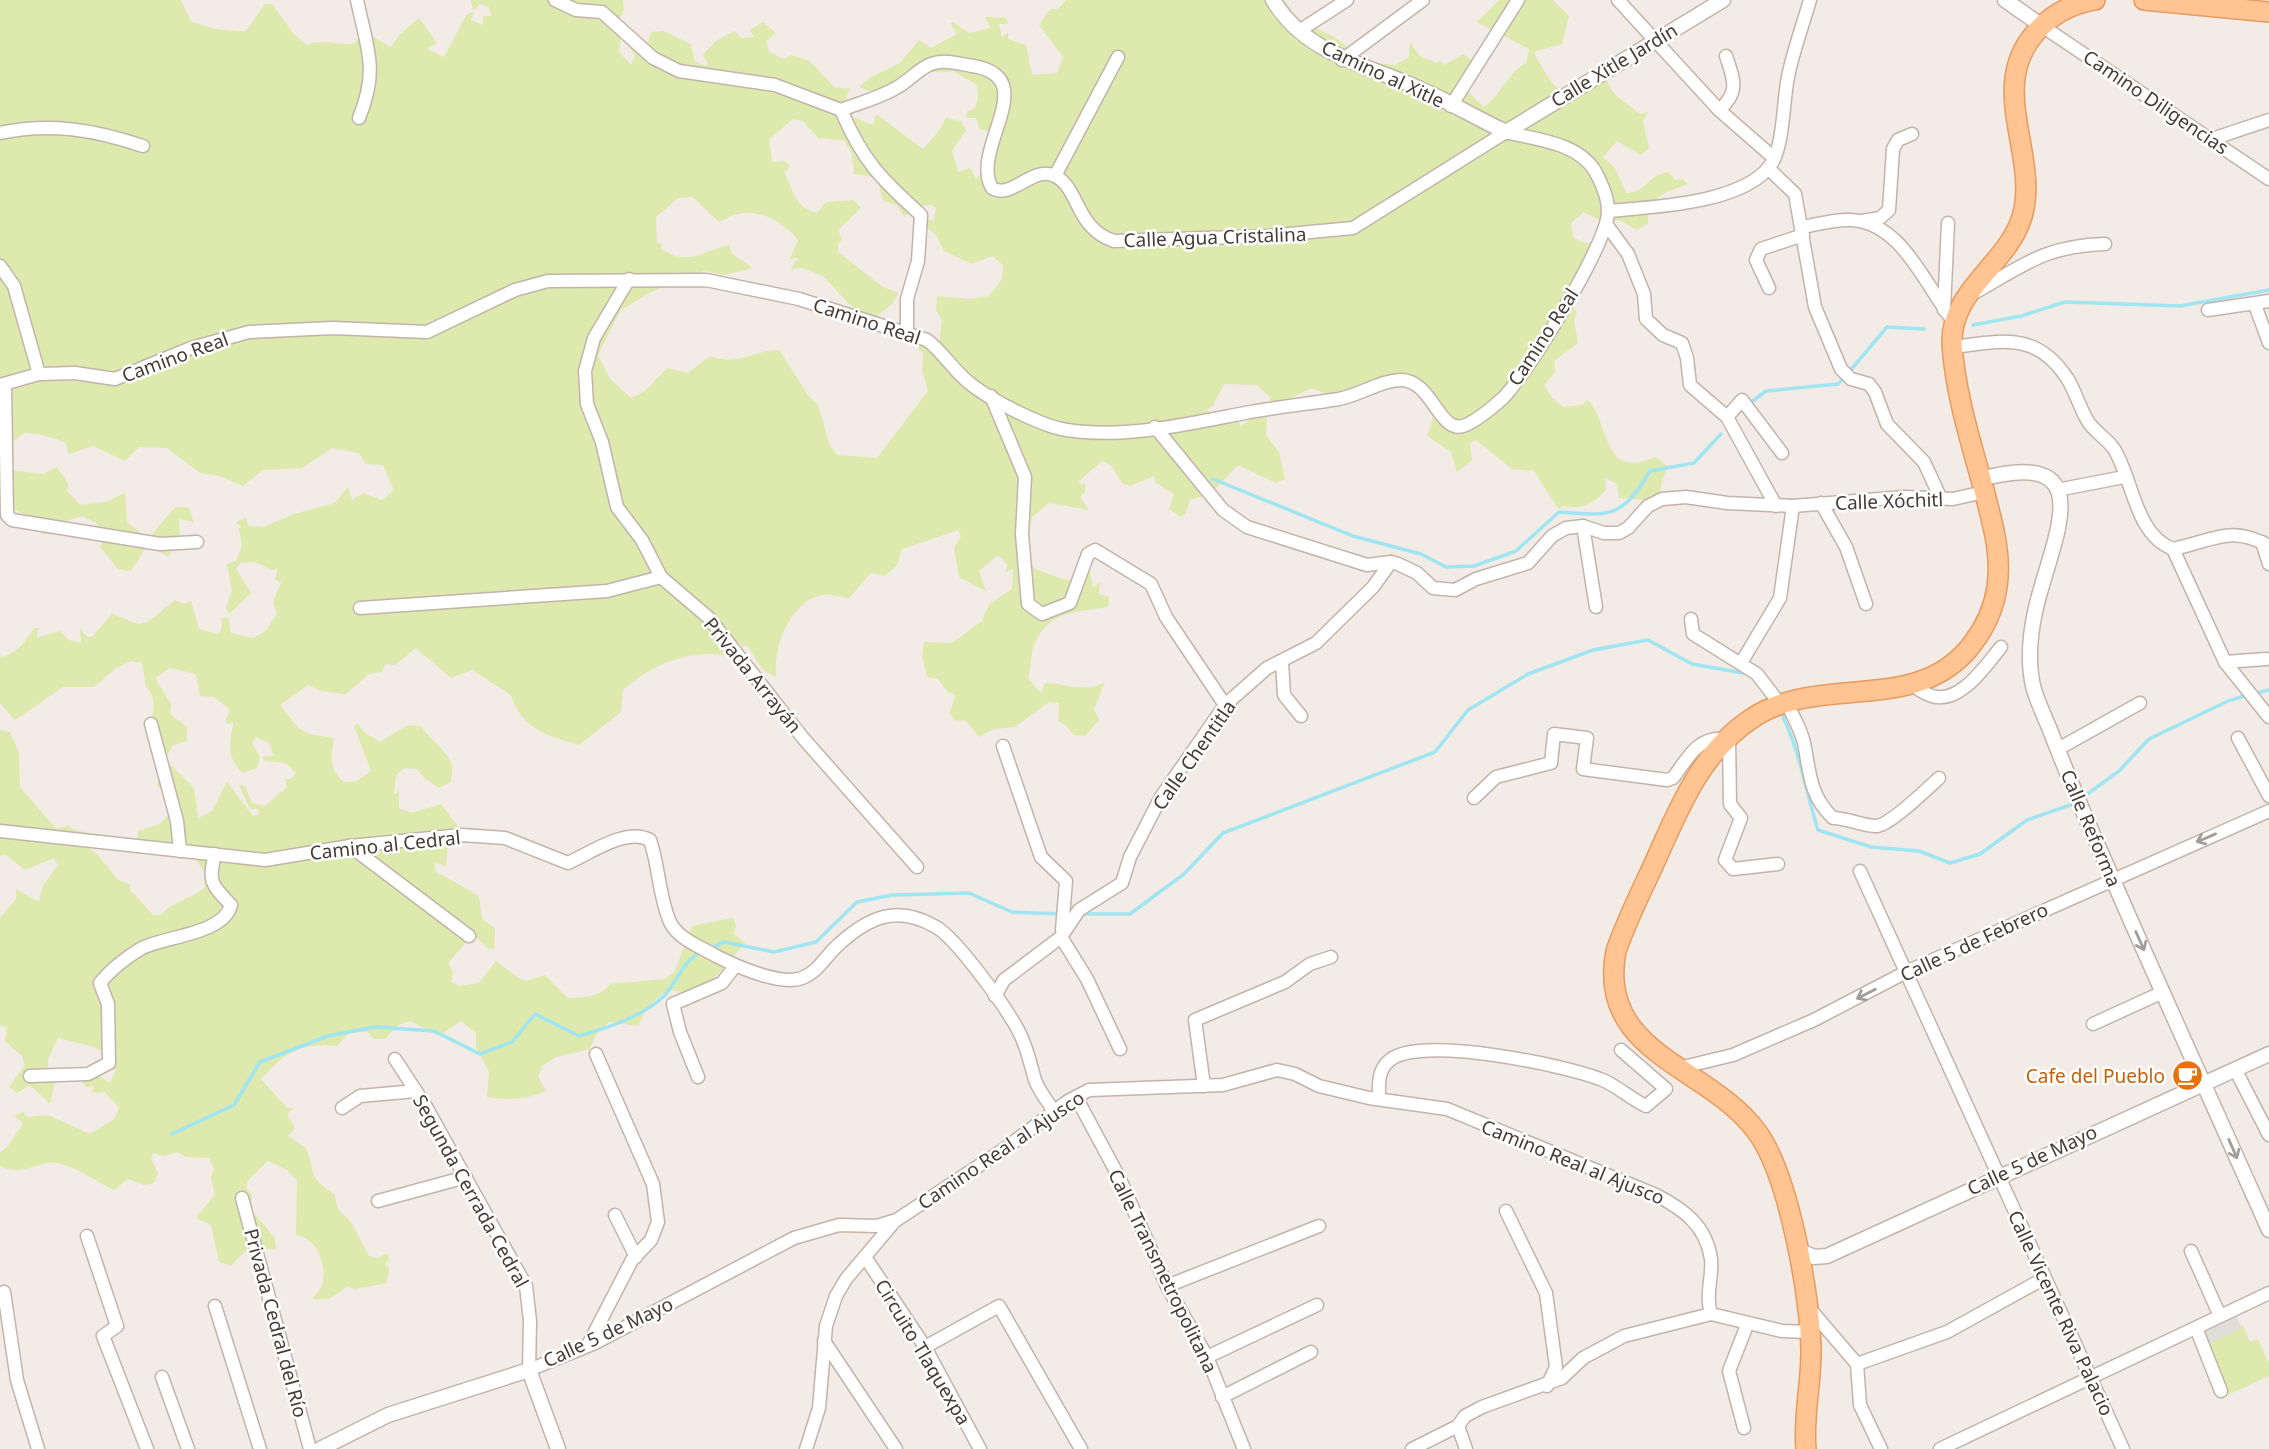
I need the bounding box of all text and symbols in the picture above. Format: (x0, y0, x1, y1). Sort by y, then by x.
street label: Calle Xitle Jardín (1546, 17, 1682, 113)
street label: Camino al Xitle (1317, 34, 1449, 114)
street label: Camino Diligencias (2078, 44, 2234, 160)
street label: Calle Agua Cristalina (1123, 221, 1307, 253)
street label: Camino Real (1502, 283, 1584, 391)
street label: Camino Real (810, 291, 924, 351)
street label: Camino Real (118, 326, 232, 388)
street label: Calle Xóchitl (1834, 486, 1944, 516)
street label: Privada Arrayán (698, 612, 808, 738)
street label: Calle Chentitla (1146, 695, 1242, 815)
street label: Calle Reforma (2055, 765, 2127, 891)
street label: Camino al Cedral (308, 824, 462, 866)
one-way arrow (2196, 832, 2218, 845)
street label: Calle 5 de Febrero (1896, 896, 2052, 988)
one-way arrow (2134, 930, 2147, 951)
one-way arrow (1856, 987, 1877, 1001)
cafe icon: Cafe del Pueblo (2171, 1059, 2205, 1093)
place label: Cafe del Pueblo (2026, 1063, 2165, 1089)
street label: Camino Real al Ajusco (913, 1085, 1089, 1215)
street label: Segunda Cerrada Cedral (407, 1090, 535, 1292)
street label: Camino Real al Ajusco (1477, 1113, 1669, 1211)
street label: Calle 5 de Mayo (1963, 1119, 2101, 1201)
one-way arrow (2227, 1137, 2240, 1159)
street label: Calle Transmetropolitana (1102, 1165, 1224, 1377)
street label: Calle Vicente Riva Palacio (2002, 1206, 2120, 1420)
street label: Privada Cedral del Río (238, 1226, 314, 1420)
street label: Circuito Tlaquexpa (869, 1274, 977, 1430)
street label: Calle 5 de Mayo (539, 1291, 677, 1373)

